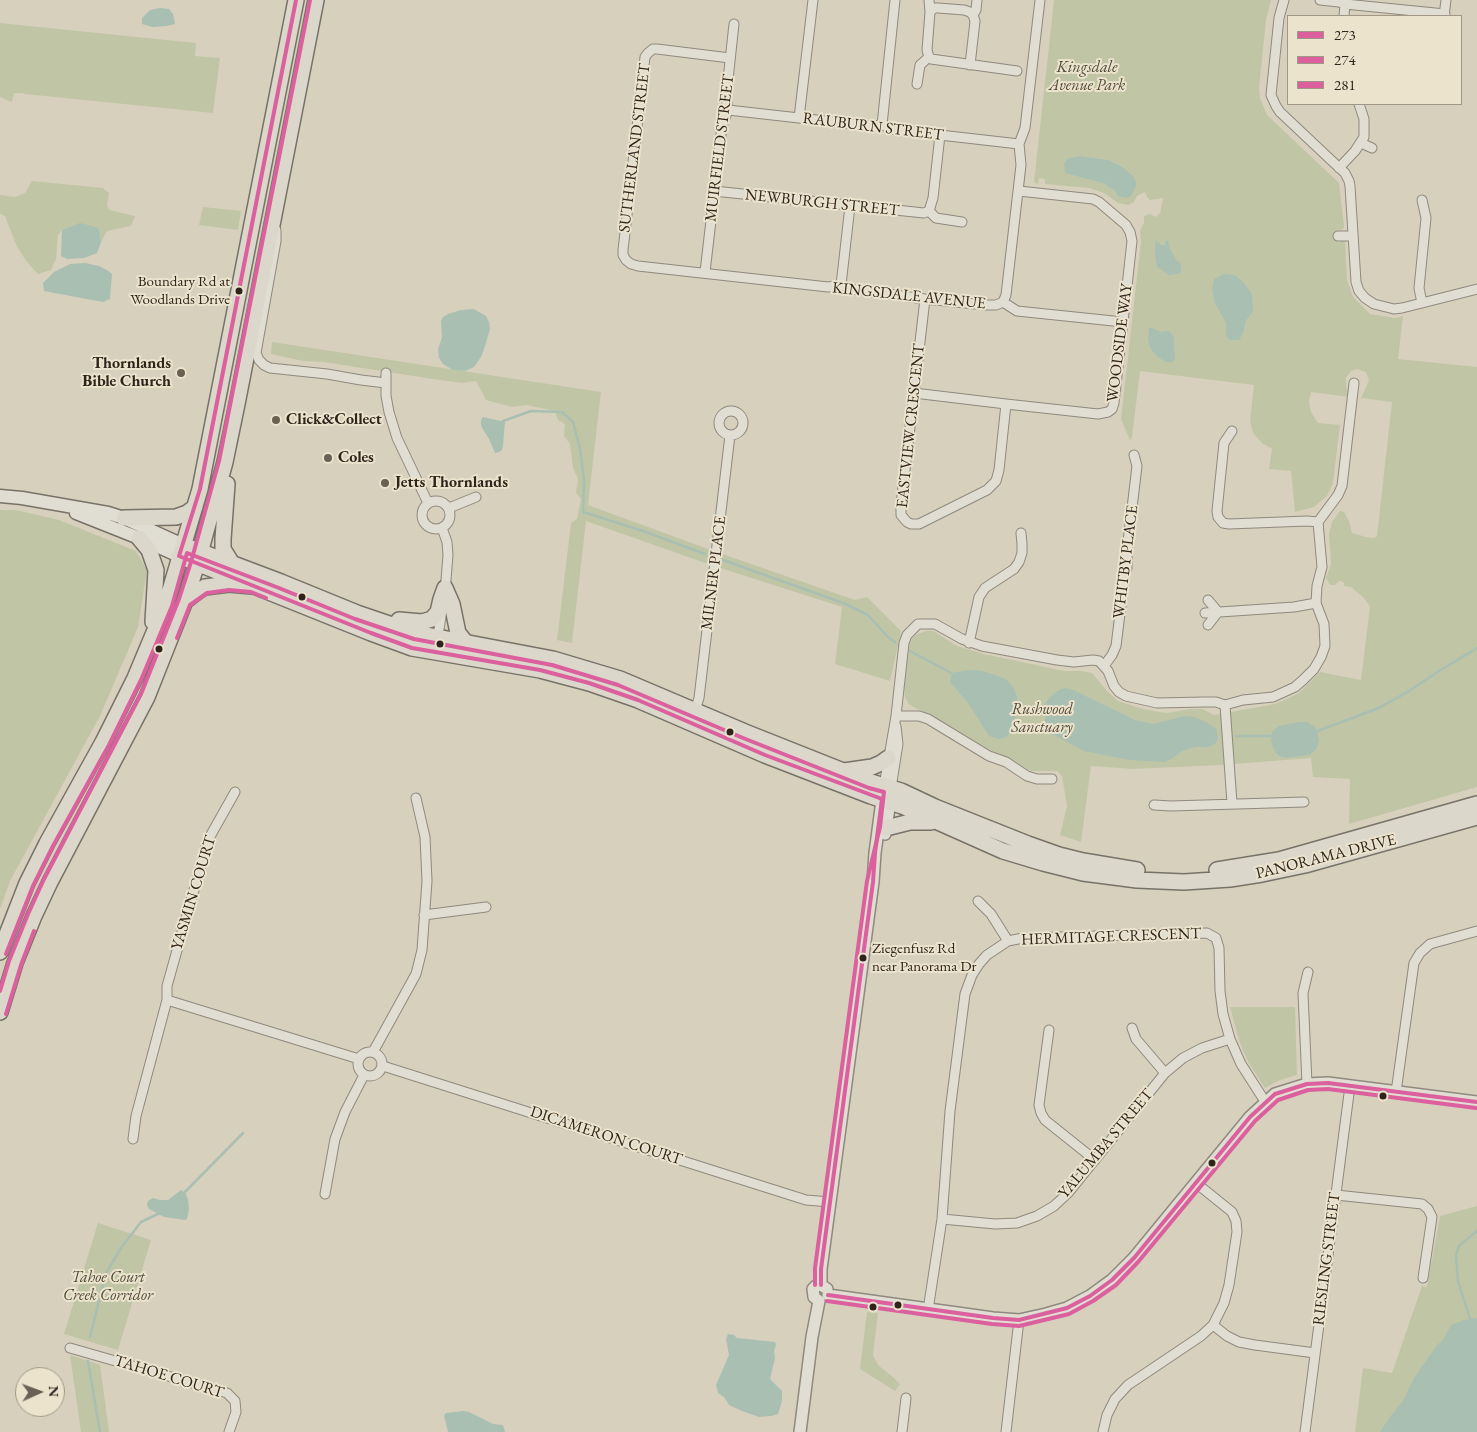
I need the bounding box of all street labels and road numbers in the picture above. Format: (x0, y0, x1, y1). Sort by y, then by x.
street label: SUTHERLAND STREET (615, 62, 655, 234)
street label: MUIRFIELD STREET (701, 73, 739, 223)
street label: RAUBURN STREET (801, 109, 945, 145)
street label: NEWBURGH STREET (744, 185, 900, 221)
street label: KINGSDALE AVENUE (831, 278, 987, 314)
street label: WOODSIDE WAY (1103, 283, 1137, 403)
street label: EASTVIEW CRESCENT (893, 343, 929, 509)
street label: WHITBY PLACE (1109, 504, 1143, 620)
street label: MILNER PLACE (697, 515, 731, 631)
street label: PANORAMA DRIVE (1254, 830, 1398, 884)
street label: YASMIN COURT (167, 833, 221, 953)
street label: HERMITAGE CRESCENT (1021, 924, 1201, 950)
street label: YALUMBA STREET (1055, 1085, 1157, 1203)
street label: DICAMERON COURT (528, 1102, 684, 1170)
street label: RIESLING STREET (1309, 1191, 1345, 1327)
street label: TAHOE COURT (112, 1351, 226, 1403)

